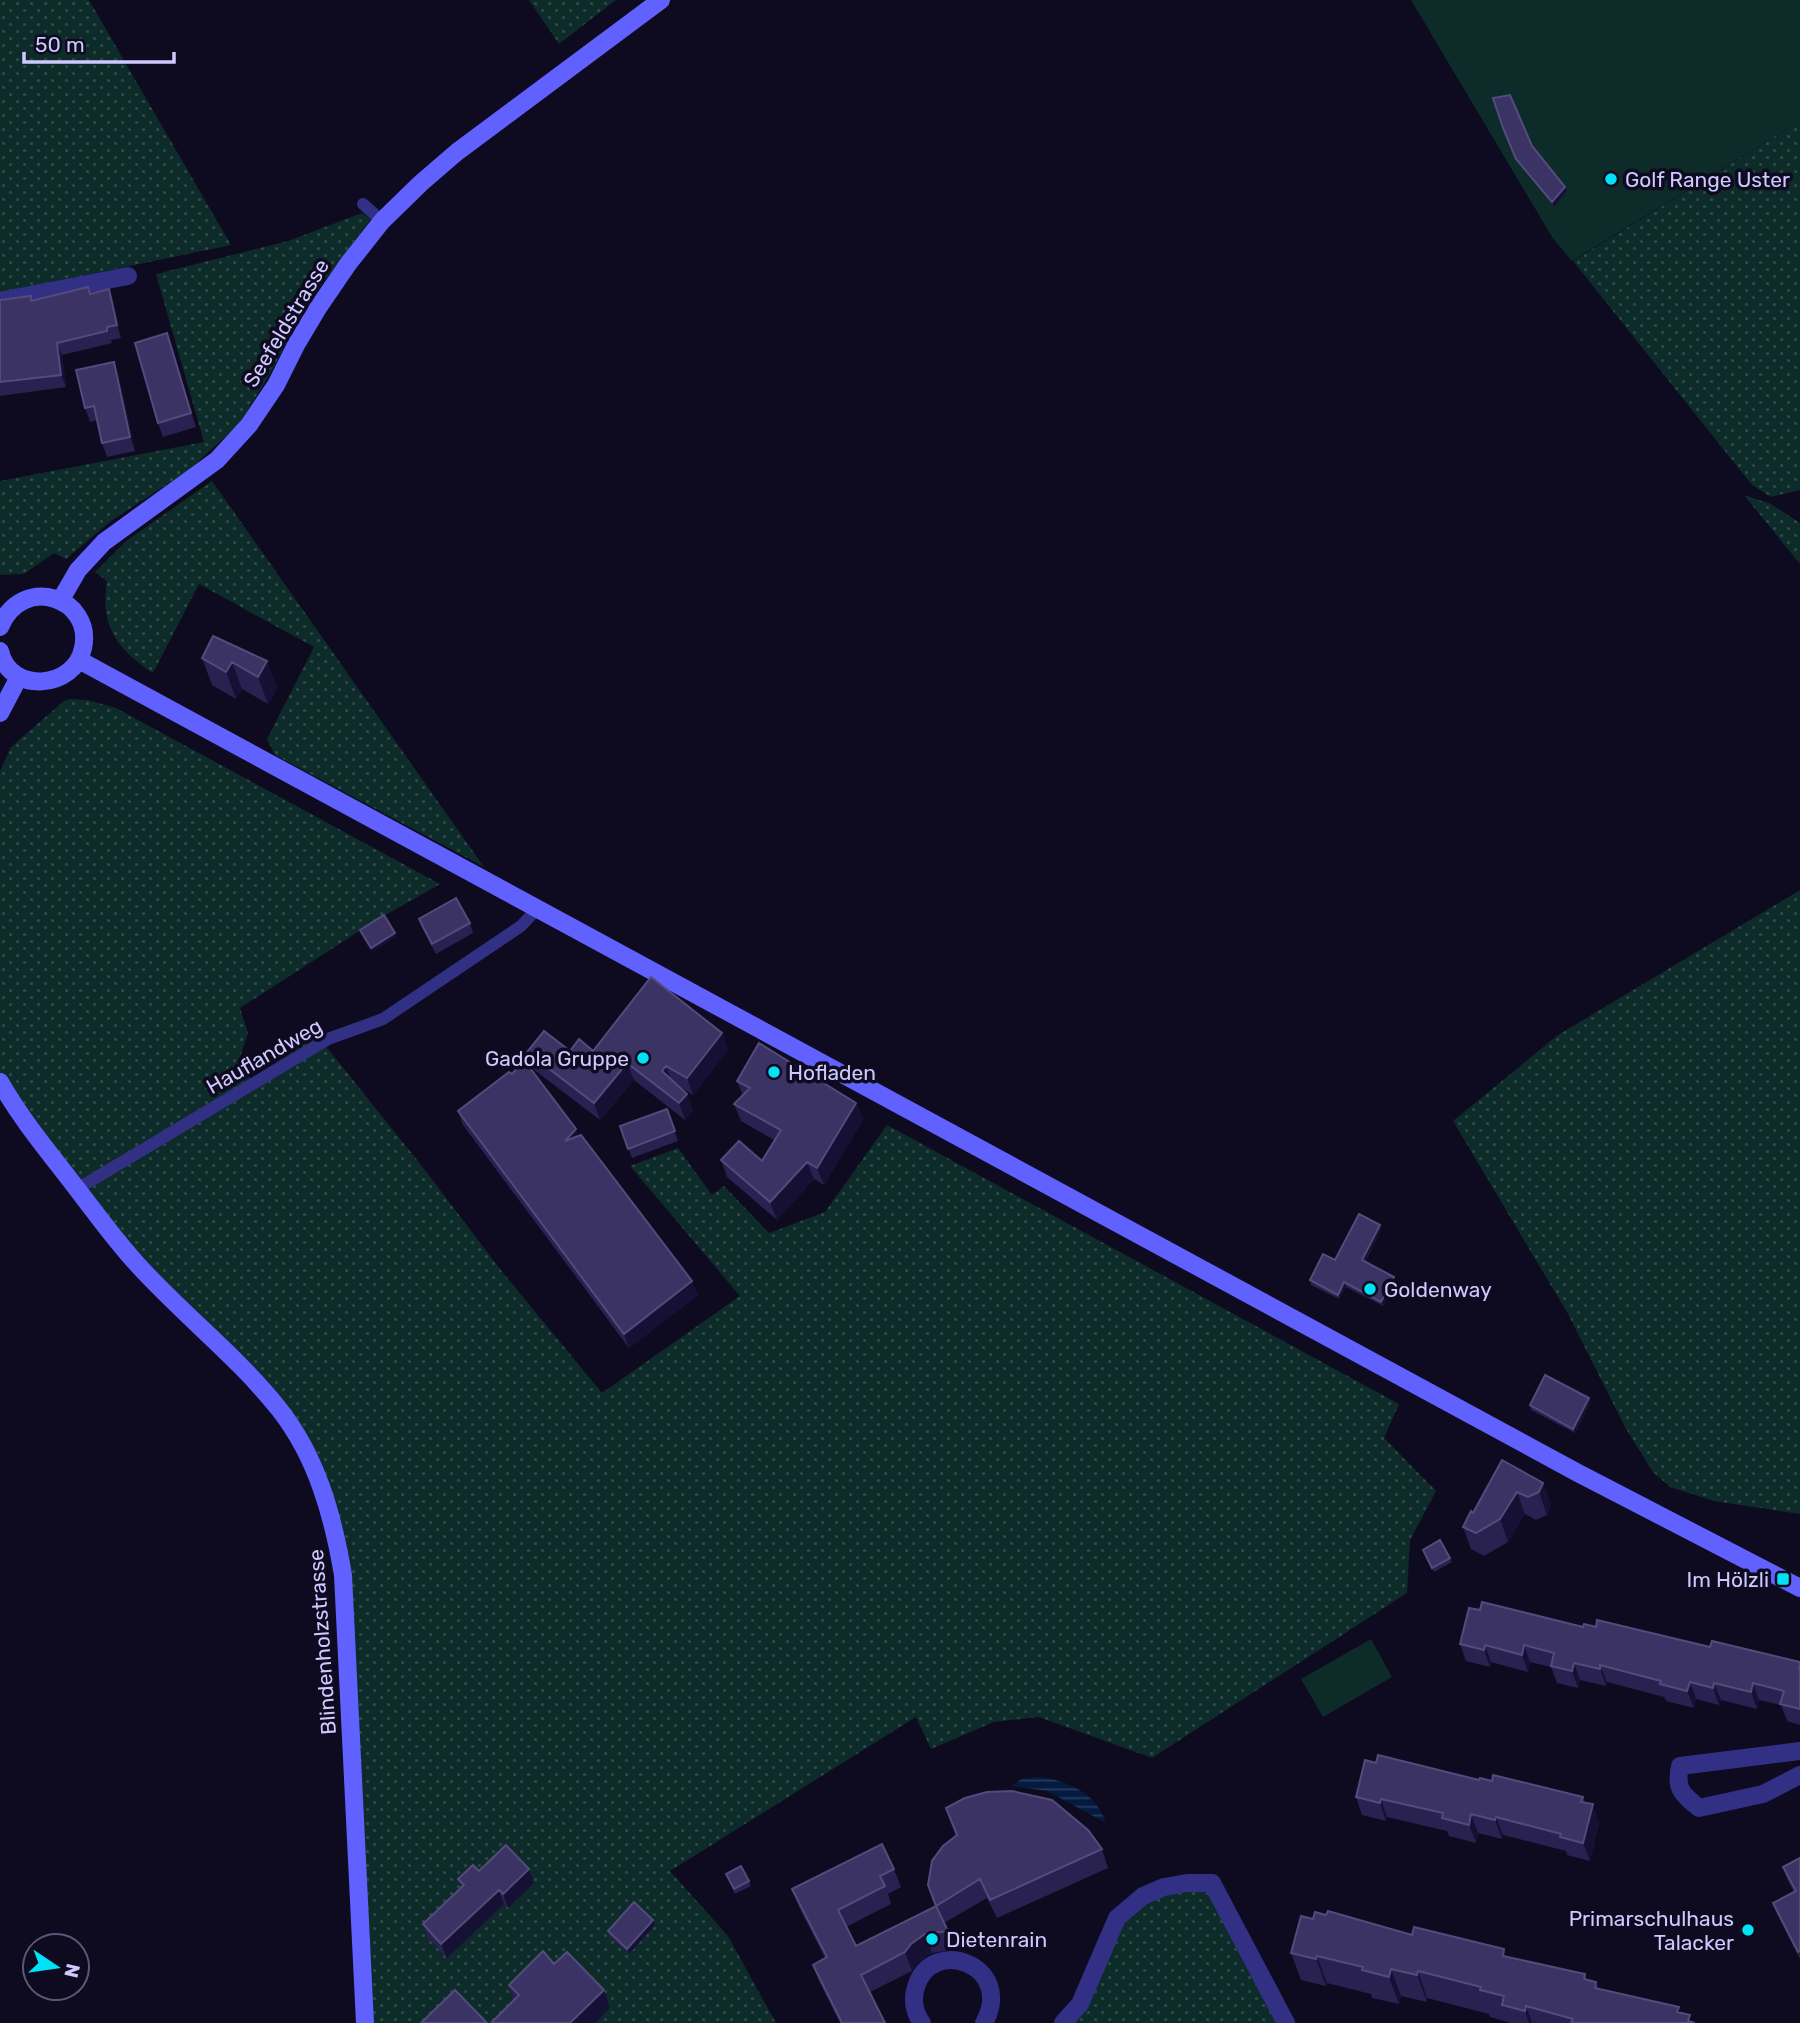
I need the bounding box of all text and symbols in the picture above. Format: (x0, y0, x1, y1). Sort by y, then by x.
scale bar (24, 21, 175, 65)
text: 50 m (35, 32, 85, 57)
place label: Golf Range Uster (1625, 167, 1790, 192)
marker: Golf Range Uster (1603, 171, 1619, 187)
street label: Seefeldstrasse (238, 254, 334, 392)
street label: Hauflandweg (202, 1013, 326, 1099)
place label: Gadola Gruppe (485, 1046, 629, 1071)
marker: Gadola Gruppe (635, 1050, 651, 1066)
place label: Hofladen (788, 1060, 876, 1085)
marker: Hofladen (766, 1064, 782, 1080)
place label: Goldenway (1384, 1277, 1492, 1302)
marker: Goldenway (1362, 1281, 1378, 1297)
street label: Blindenholzstrasse (303, 1548, 341, 1736)
place label: Im Hölzli (1686, 1567, 1769, 1592)
marker: Im Hölzli (1775, 1571, 1791, 1587)
place label: Primarschulhaus Talacker (1569, 1906, 1734, 1955)
marker: Primarschulhaus Talacker (1740, 1922, 1756, 1938)
place label: Dietenrain (946, 1927, 1047, 1952)
marker: Dietenrain (924, 1931, 940, 1947)
north arrow (21, 1932, 91, 2002)
text: N (59, 1961, 85, 1980)

